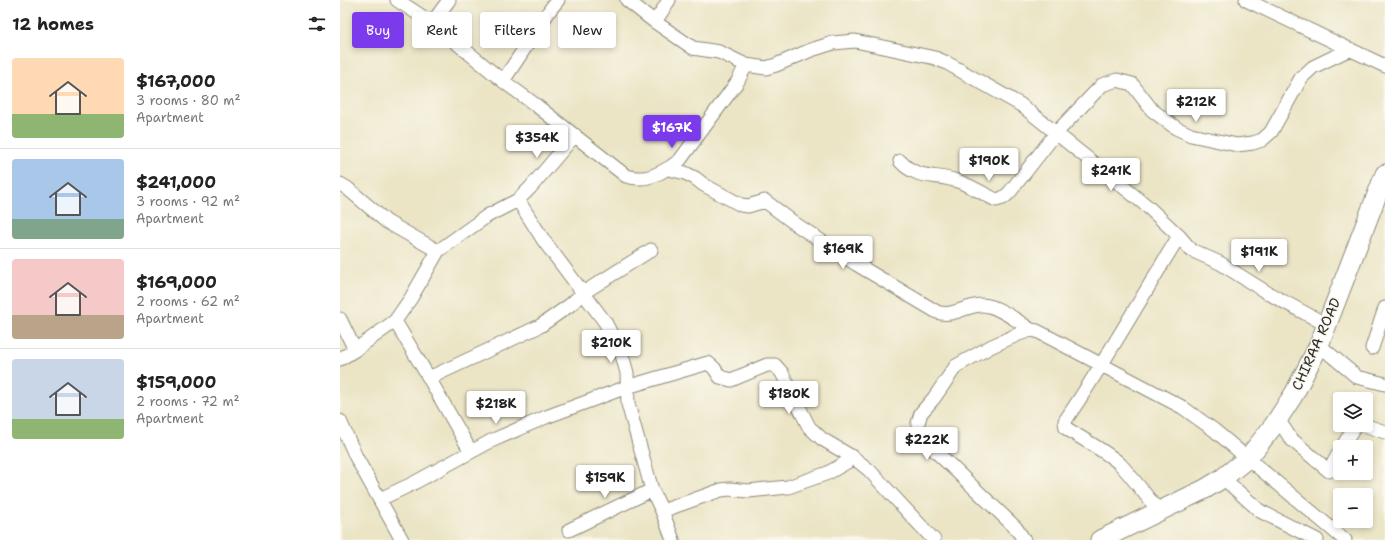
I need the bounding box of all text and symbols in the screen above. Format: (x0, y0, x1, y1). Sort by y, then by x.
chip: Buy (352, 12, 404, 48)
chip: Rent (412, 12, 472, 48)
chip: Filters (480, 12, 550, 48)
chip: New (558, 12, 616, 48)
text: 12 homes (12, 13, 94, 35)
icon: filters (306, 13, 328, 35)
text: $167,000 (136, 70, 216, 92)
icon: home (44, 74, 92, 122)
pin: $212K (1168, 89, 1224, 123)
text: 3 rooms · 80 m² (136, 92, 240, 109)
text: $212K (1176, 93, 1216, 110)
text: Apartment (136, 109, 204, 126)
pin: $167K (644, 115, 700, 149)
text: $167K (652, 119, 692, 136)
pin: $354K (509, 125, 565, 159)
text: $354K (515, 129, 559, 146)
pin: $190K (961, 148, 1017, 182)
text: $190K (968, 152, 1010, 169)
pin: $241K (1083, 158, 1139, 192)
text: $241K (1091, 162, 1131, 179)
text: $241,000 (136, 171, 216, 193)
icon: home (44, 175, 92, 223)
text: 3 rooms · 92 m² (136, 193, 240, 210)
text: Apartment (136, 210, 204, 227)
pin: $169K (815, 236, 871, 270)
pin: $191K (1231, 239, 1287, 273)
text: $169K (823, 240, 863, 257)
text: $191K (1240, 243, 1278, 260)
text: $169,000 (136, 271, 217, 293)
icon: home (44, 275, 92, 323)
text: 2 rooms · 62 m² (136, 293, 240, 310)
street label: CHIRAA ROAD (1288, 295, 1344, 393)
text: Apartment (136, 310, 204, 327)
pin: $210K (583, 330, 639, 364)
text: $210K (591, 334, 631, 351)
text: $159,000 (136, 371, 216, 393)
icon: home (44, 375, 92, 423)
pin: $180K (761, 381, 817, 415)
text: $180K (768, 385, 810, 402)
pin: $218K (468, 391, 524, 425)
map controls (1333, 392, 1373, 528)
button: layers (1333, 392, 1373, 432)
text: 2 rooms · 72 m² (136, 393, 240, 410)
text: $218K (476, 395, 516, 412)
text: Apartment (136, 410, 204, 427)
pin: $222K (899, 427, 955, 461)
text: $222K (905, 431, 949, 448)
button: + (1333, 440, 1373, 480)
pin: $159K (577, 465, 633, 499)
text: $159K (585, 469, 625, 486)
button: − (1333, 488, 1373, 528)

